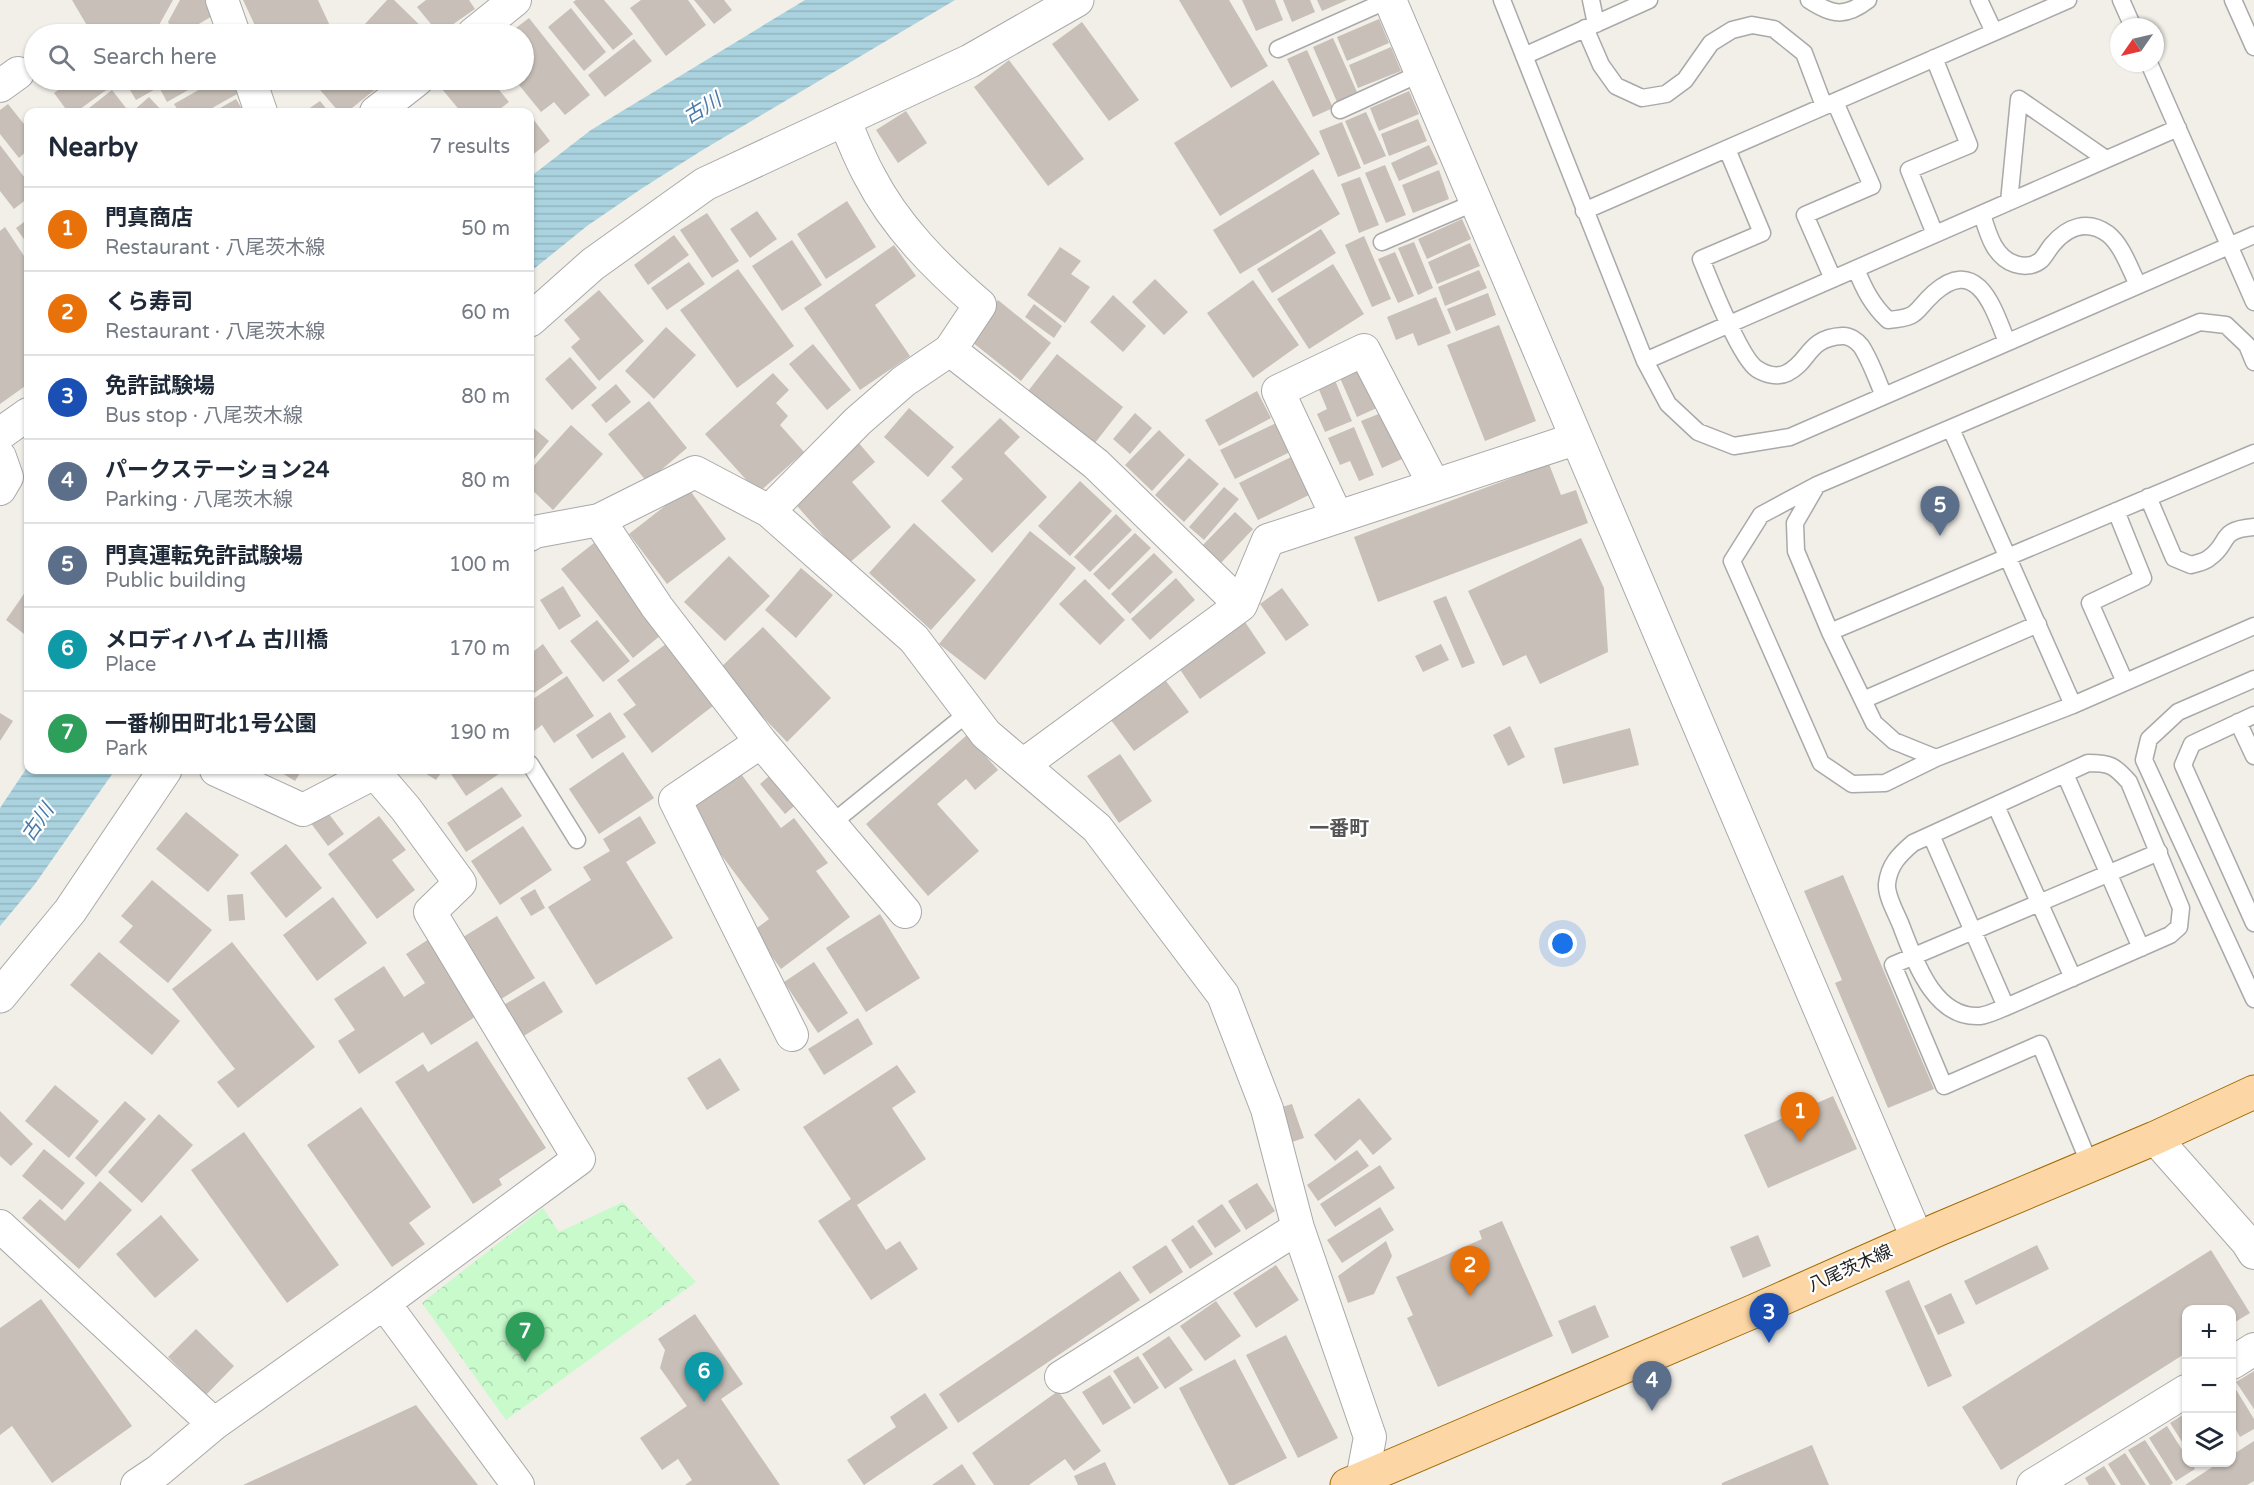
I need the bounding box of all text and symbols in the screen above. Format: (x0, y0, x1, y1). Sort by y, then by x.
north arrow (2110, 18, 2164, 72)
search box (24, 24, 534, 90)
icon: search (45, 41, 78, 74)
text: Search here (93, 44, 217, 70)
water label: 古川 (679, 87, 728, 129)
text: Nearby (48, 132, 138, 163)
text: 7 results (430, 135, 510, 159)
text: 門真商店 (105, 205, 193, 231)
text: 1 (61, 217, 74, 241)
text: 50 m (461, 217, 510, 241)
text: Restaurant · 八尾茨木線 (105, 236, 325, 260)
text: くら寿司 (105, 289, 193, 315)
text: 2 (61, 301, 74, 325)
text: 60 m (461, 301, 510, 325)
text: Restaurant · 八尾茨木線 (105, 320, 325, 344)
text: 免許試験場 (105, 373, 215, 399)
text: 3 (61, 385, 74, 409)
text: 80 m (461, 385, 510, 409)
text: Bus stop · 八尾茨木線 (105, 404, 303, 428)
text: パークステーション24 (105, 457, 330, 483)
text: 4 (61, 469, 74, 493)
text: 80 m (461, 469, 510, 493)
pin: 5 (1920, 486, 1960, 536)
text: Parking · 八尾茨木線 (105, 488, 293, 512)
text: 門真運転免許試験場 (105, 543, 303, 569)
text: 5 (61, 553, 74, 577)
text: 100 m (449, 553, 510, 577)
text: Public building (105, 569, 246, 593)
text: メロディハイム 古川橋 (105, 627, 328, 653)
text: 6 (61, 637, 74, 661)
text: 170 m (449, 637, 510, 661)
text: Place (105, 653, 156, 677)
text: 一番柳田町北1号公園 (105, 711, 317, 737)
text: 7 (61, 721, 74, 745)
text: 190 m (449, 721, 510, 745)
text: Park (105, 737, 148, 761)
water label: 古川 (17, 798, 60, 846)
district label: 一番町 (1309, 817, 1369, 841)
your location (1548, 929, 1577, 958)
pin: 1 (1780, 1092, 1820, 1142)
street label: 八尾茨木線 (1804, 1240, 1896, 1296)
pin: 2 (1450, 1246, 1490, 1296)
pin: 3 (1750, 1294, 1788, 1343)
map controls (2182, 1305, 2236, 1467)
button: + (2182, 1305, 2236, 1359)
pin: 7 (506, 1312, 544, 1362)
pin: 6 (684, 1352, 724, 1402)
button: − (2182, 1359, 2236, 1413)
pin: 4 (1632, 1362, 1672, 1411)
button: layers (2182, 1413, 2236, 1467)

